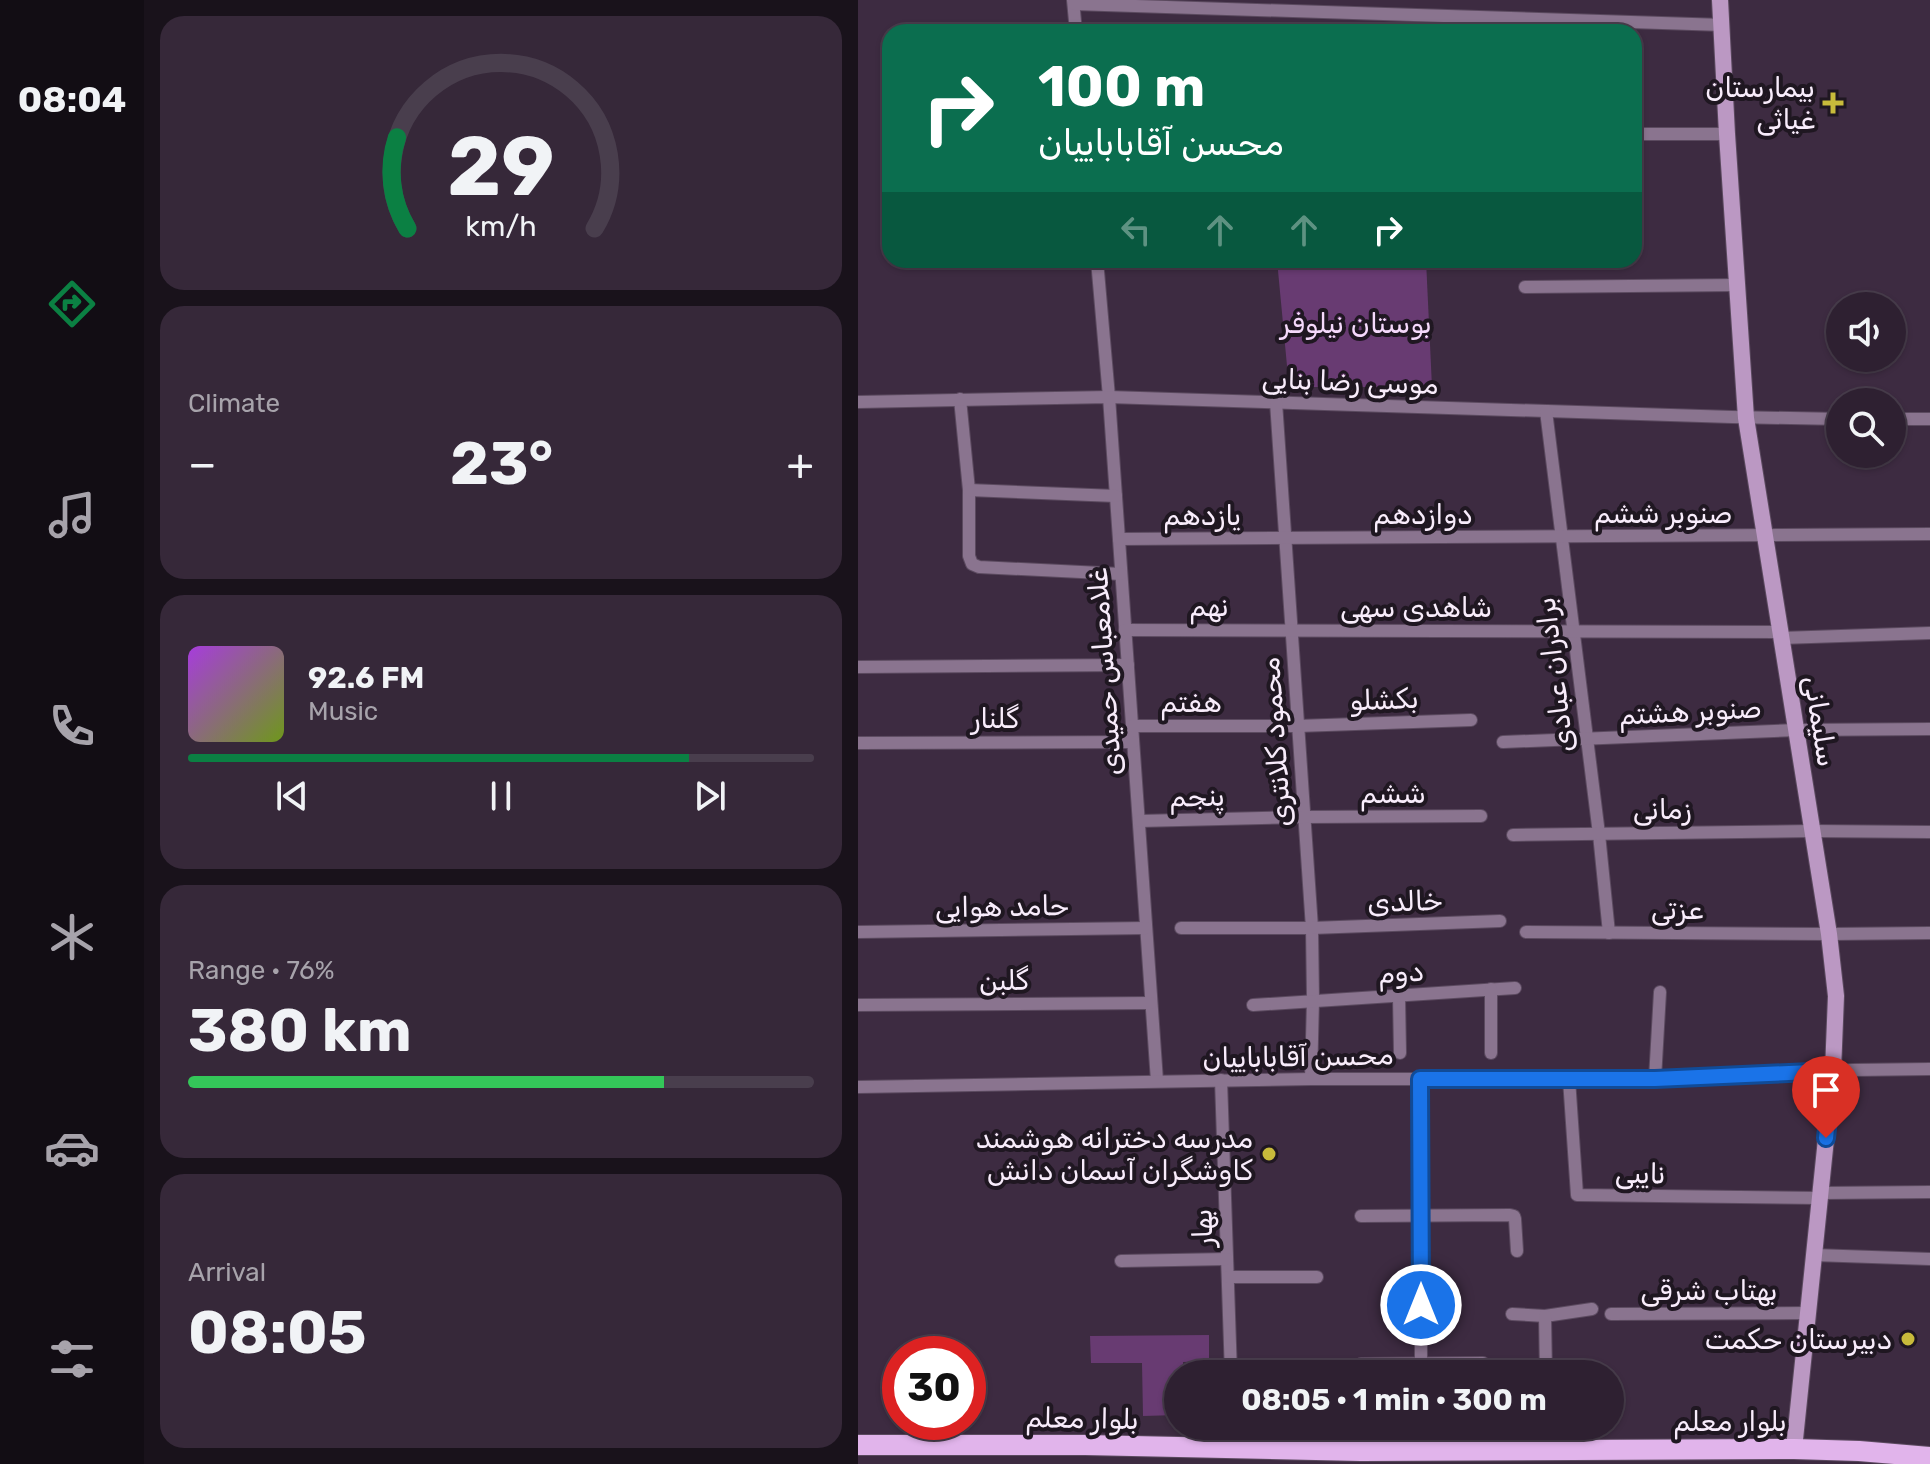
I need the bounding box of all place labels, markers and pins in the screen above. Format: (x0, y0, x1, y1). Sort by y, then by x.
place label: بیمارستان غیاثی (1705, 71, 1815, 136)
marker: بیمارستان غیاثی (1822, 92, 1844, 114)
pin (1792, 1056, 1860, 1138)
place label: مدرسه دخترانه هوشمند کاوشگران آسمان دانش (975, 1122, 1253, 1187)
marker: مدرسه دخترانه هوشمند کاوشگران آسمان دانش (1260, 1145, 1278, 1163)
place label: دبیرستان حکمت (1705, 1323, 1892, 1356)
marker: دبیرستان حکمت (1899, 1330, 1917, 1348)

